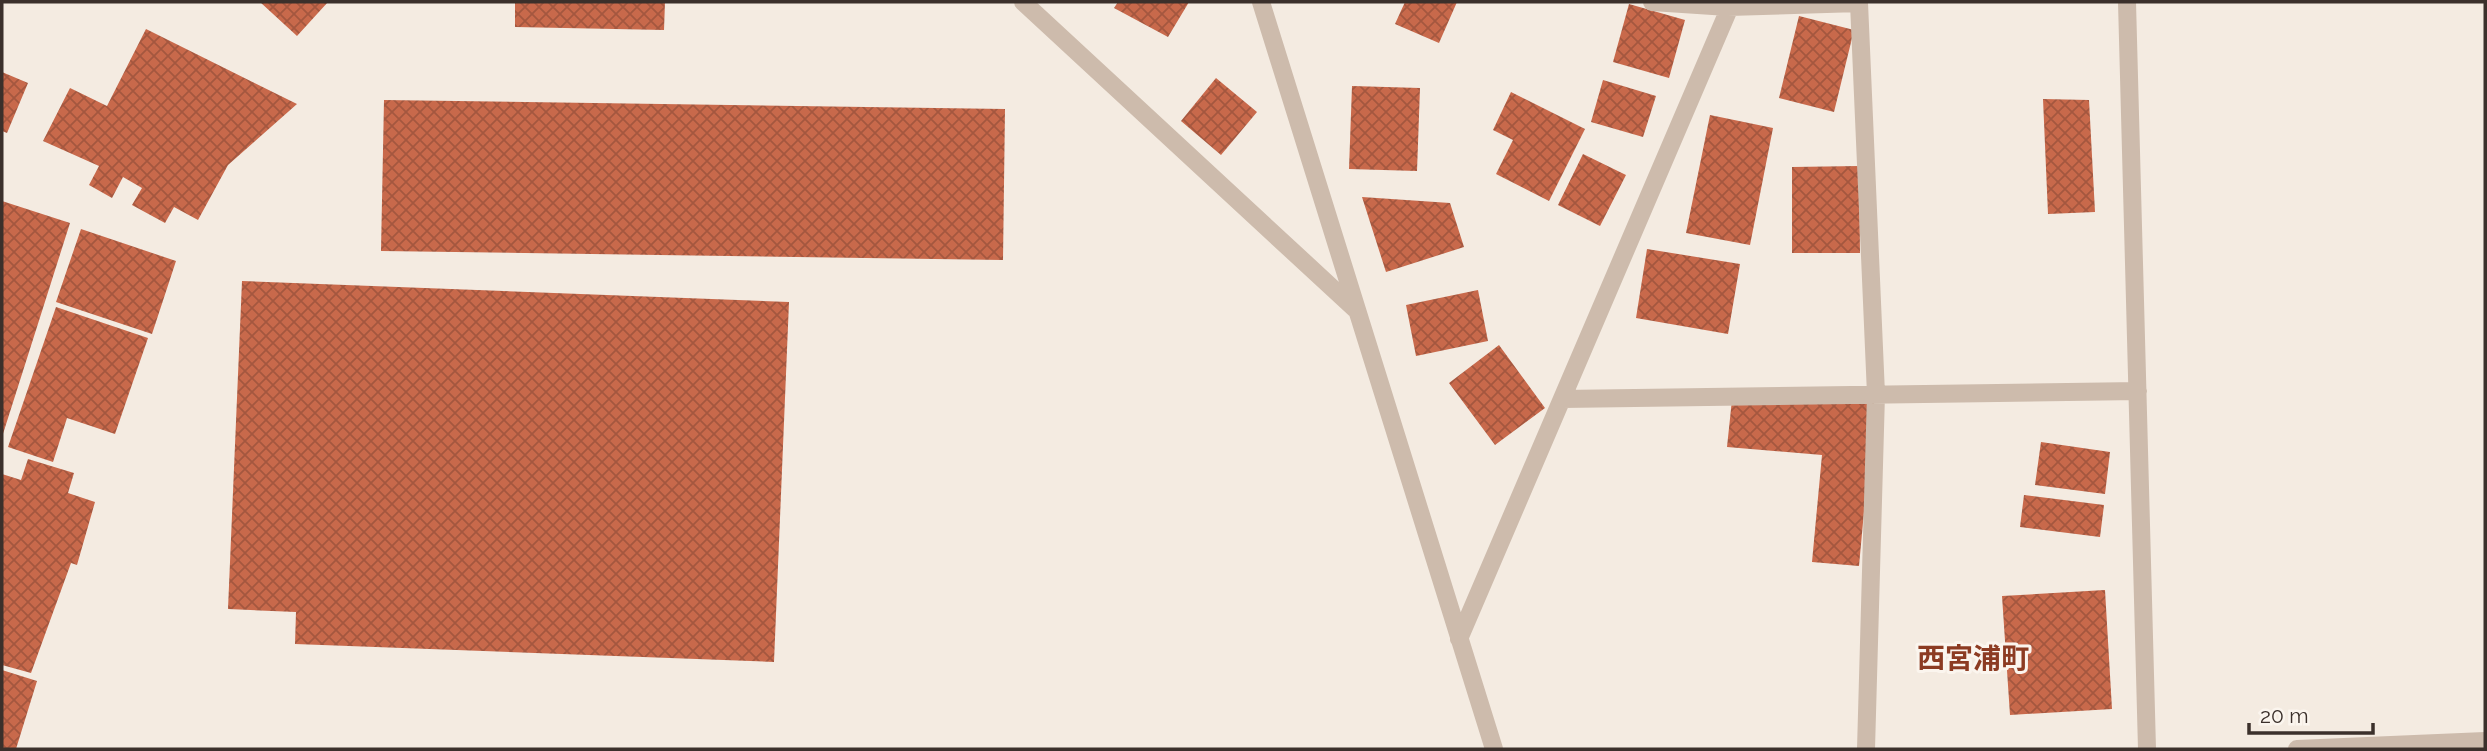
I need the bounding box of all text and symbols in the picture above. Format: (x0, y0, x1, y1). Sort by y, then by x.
district label: 西宮浦町 (1917, 642, 2029, 675)
scale bar (2249, 692, 2373, 736)
text: 20 m (2260, 703, 2308, 728)

